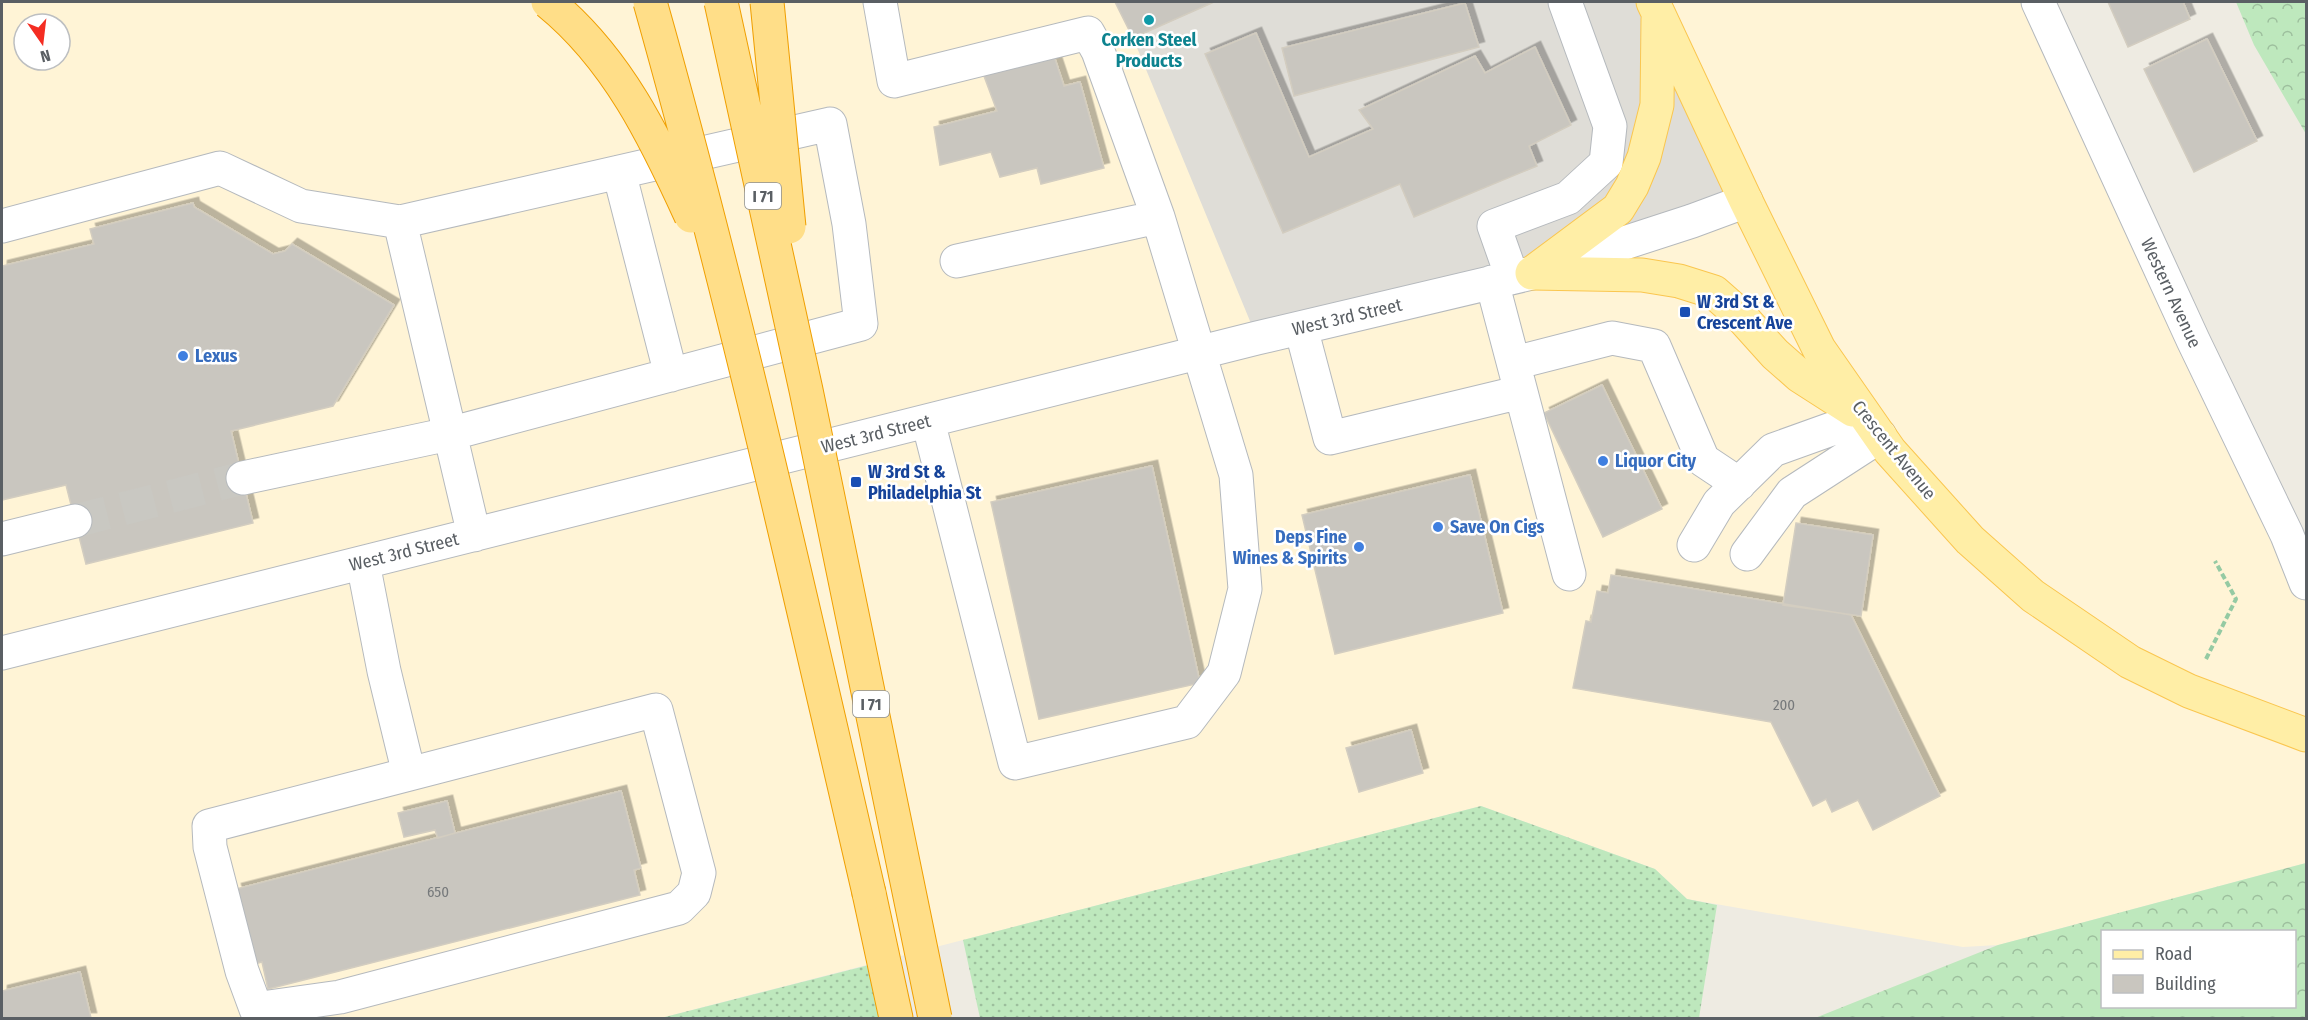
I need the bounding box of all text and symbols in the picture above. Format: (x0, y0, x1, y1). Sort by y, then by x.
north arrow (12, 12, 72, 72)
marker: Corken Steel Products (1142, 13, 1156, 27)
place label: Corken Steel Products (1101, 29, 1197, 72)
text: N (39, 46, 52, 66)
road number: I 71 (745, 183, 781, 209)
street label: Western Avenue (2136, 235, 2206, 351)
place label: W 3rd St & Crescent Ave (1697, 291, 1793, 334)
street label: West 3rd Street (1290, 294, 1404, 340)
marker: W 3rd St & Crescent Ave (1678, 305, 1692, 319)
place label: Lexus (195, 345, 238, 367)
marker: Lexus (176, 349, 190, 363)
street label: Crescent Avenue (1847, 396, 1941, 504)
street label: West 3rd Street (819, 410, 933, 458)
place label: Liquor City (1615, 450, 1697, 472)
marker: Liquor City (1596, 454, 1610, 468)
place label: W 3rd St & Philadelphia St (868, 461, 982, 504)
marker: W 3rd St & Philadelphia St (849, 475, 863, 489)
place label: Save On Cigs (1450, 516, 1545, 538)
marker: Save On Cigs (1431, 520, 1445, 534)
place label: Deps Fine Wines & Spirits (1233, 526, 1347, 569)
street label: West 3rd Street (347, 528, 461, 576)
marker: Deps Fine Wines & Spirits (1352, 540, 1366, 554)
road number: I 71 (853, 691, 889, 717)
house number: 200 (1773, 696, 1795, 714)
house number: 650 (427, 883, 449, 901)
legend (2101, 930, 2296, 1008)
text: Road (2155, 943, 2192, 965)
text: Building (2155, 973, 2216, 995)

